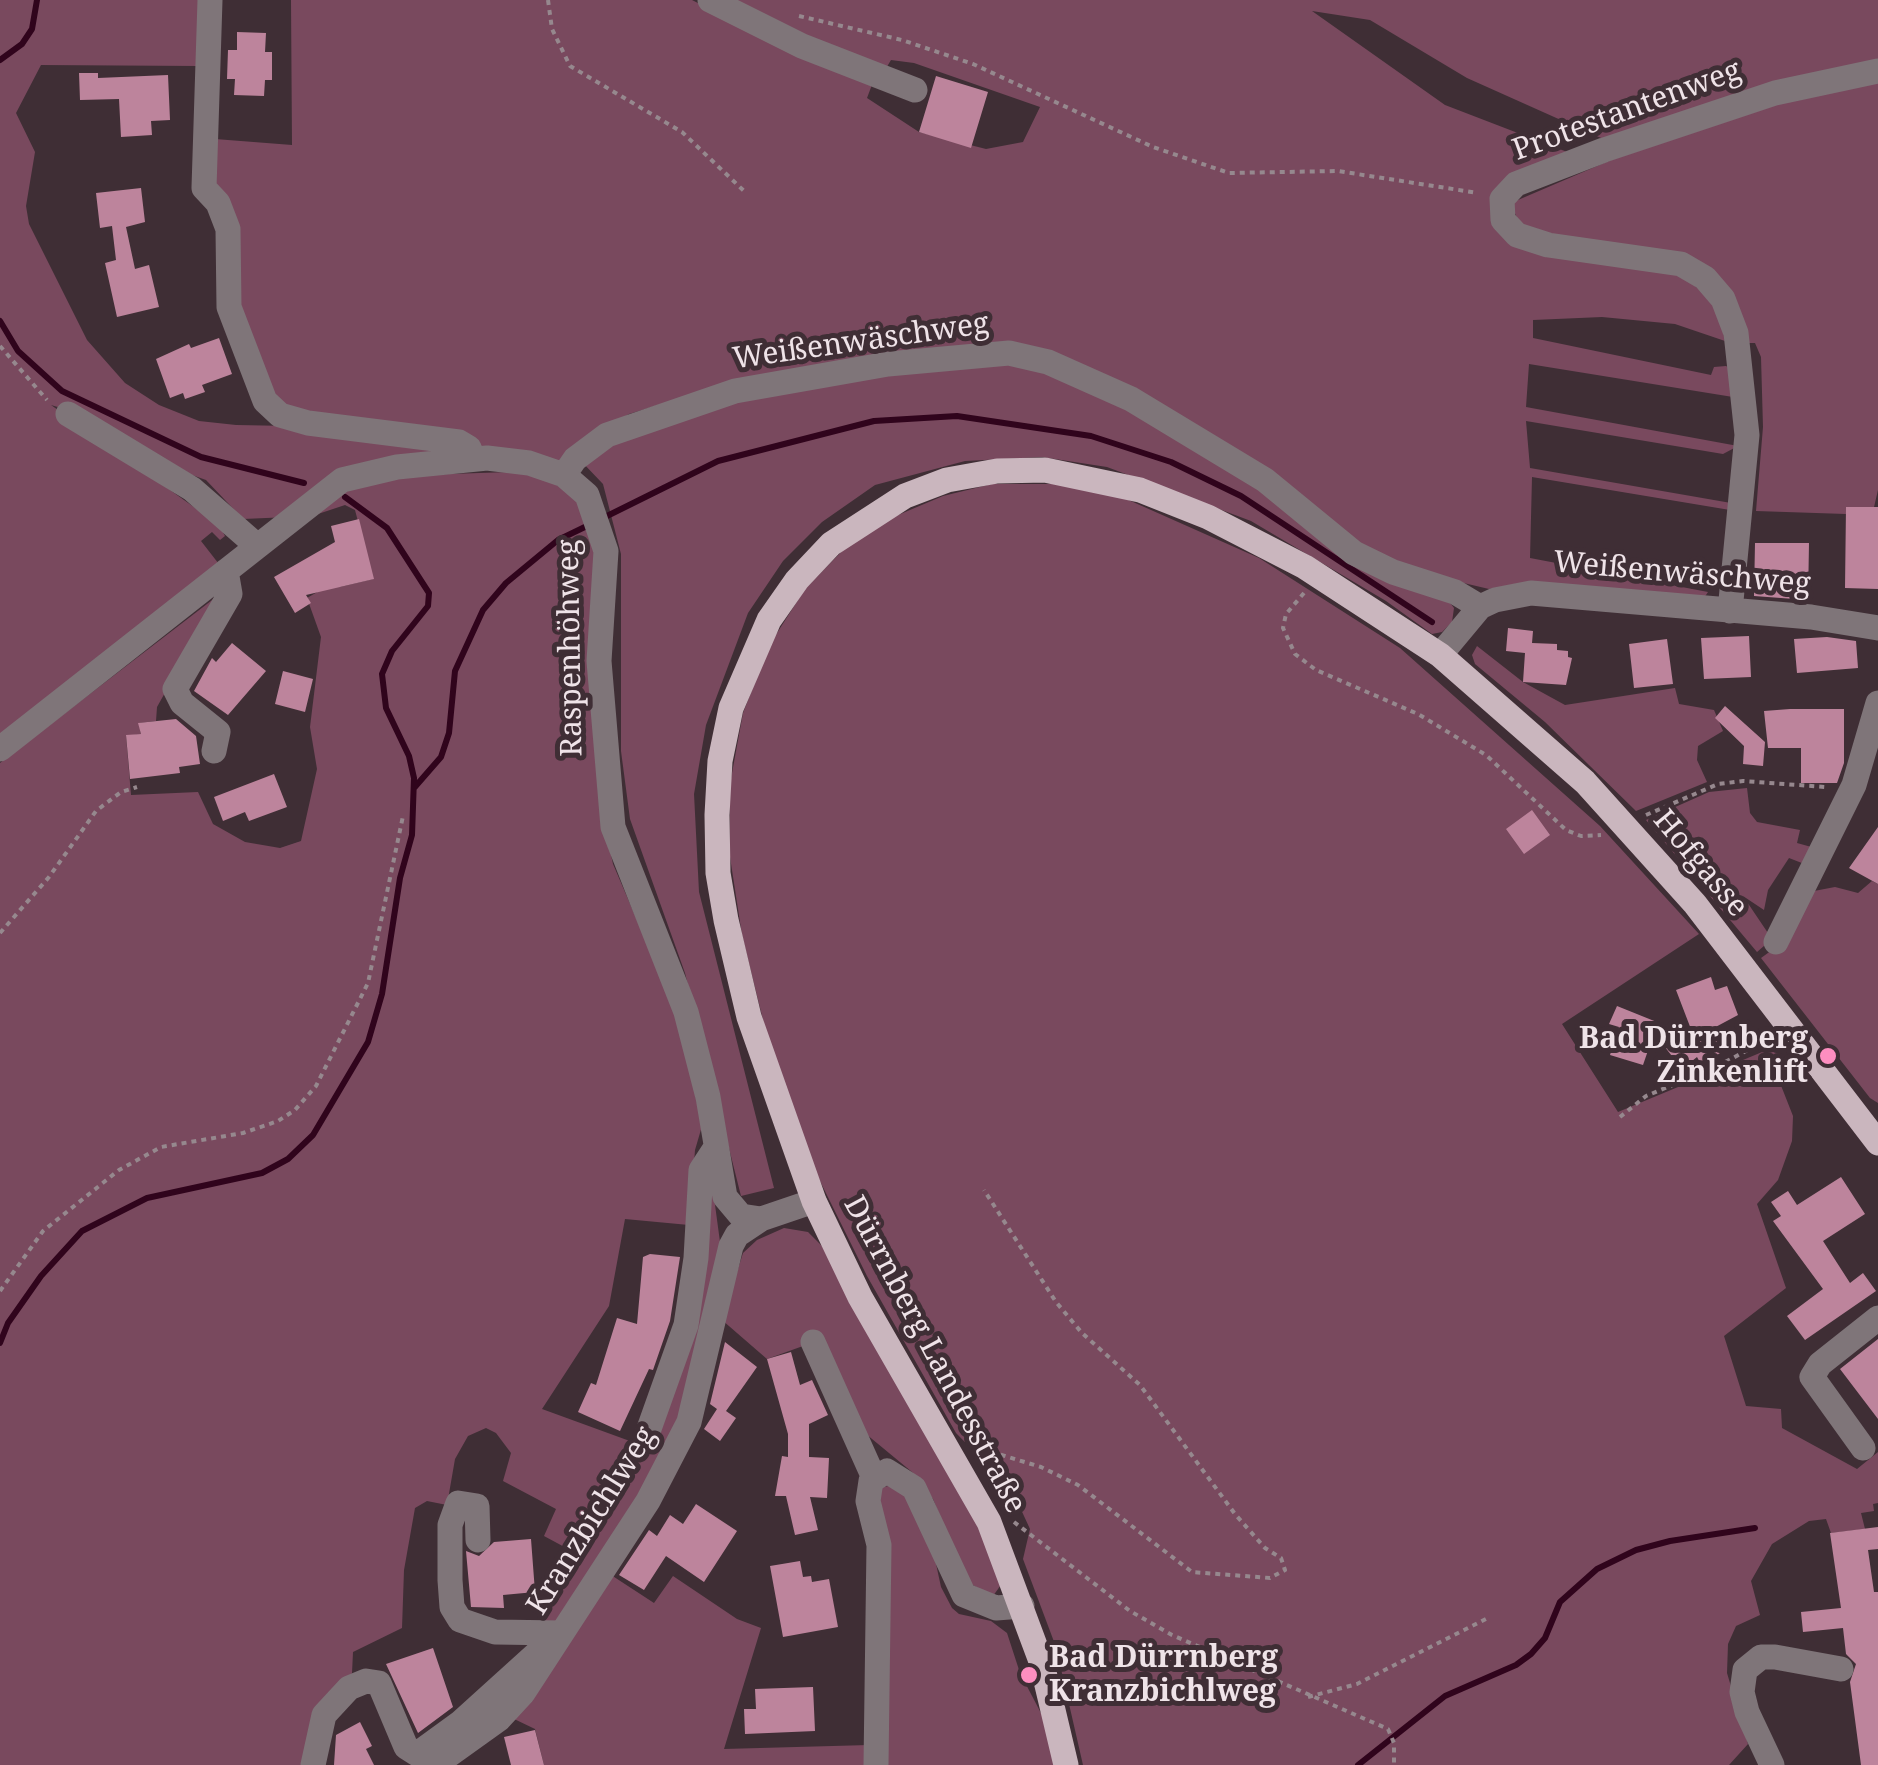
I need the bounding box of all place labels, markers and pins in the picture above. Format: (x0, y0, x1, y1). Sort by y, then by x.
place label: Bad Dürrnberg Zinkenlift (1579, 1021, 1808, 1092)
marker: Bad Dürrnberg Zinkenlift (1817, 1045, 1839, 1067)
place label: Bad Dürrnberg Kranzbichlweg (1049, 1640, 1278, 1710)
marker: Bad Dürrnberg Kranzbichlweg (1018, 1664, 1040, 1686)

